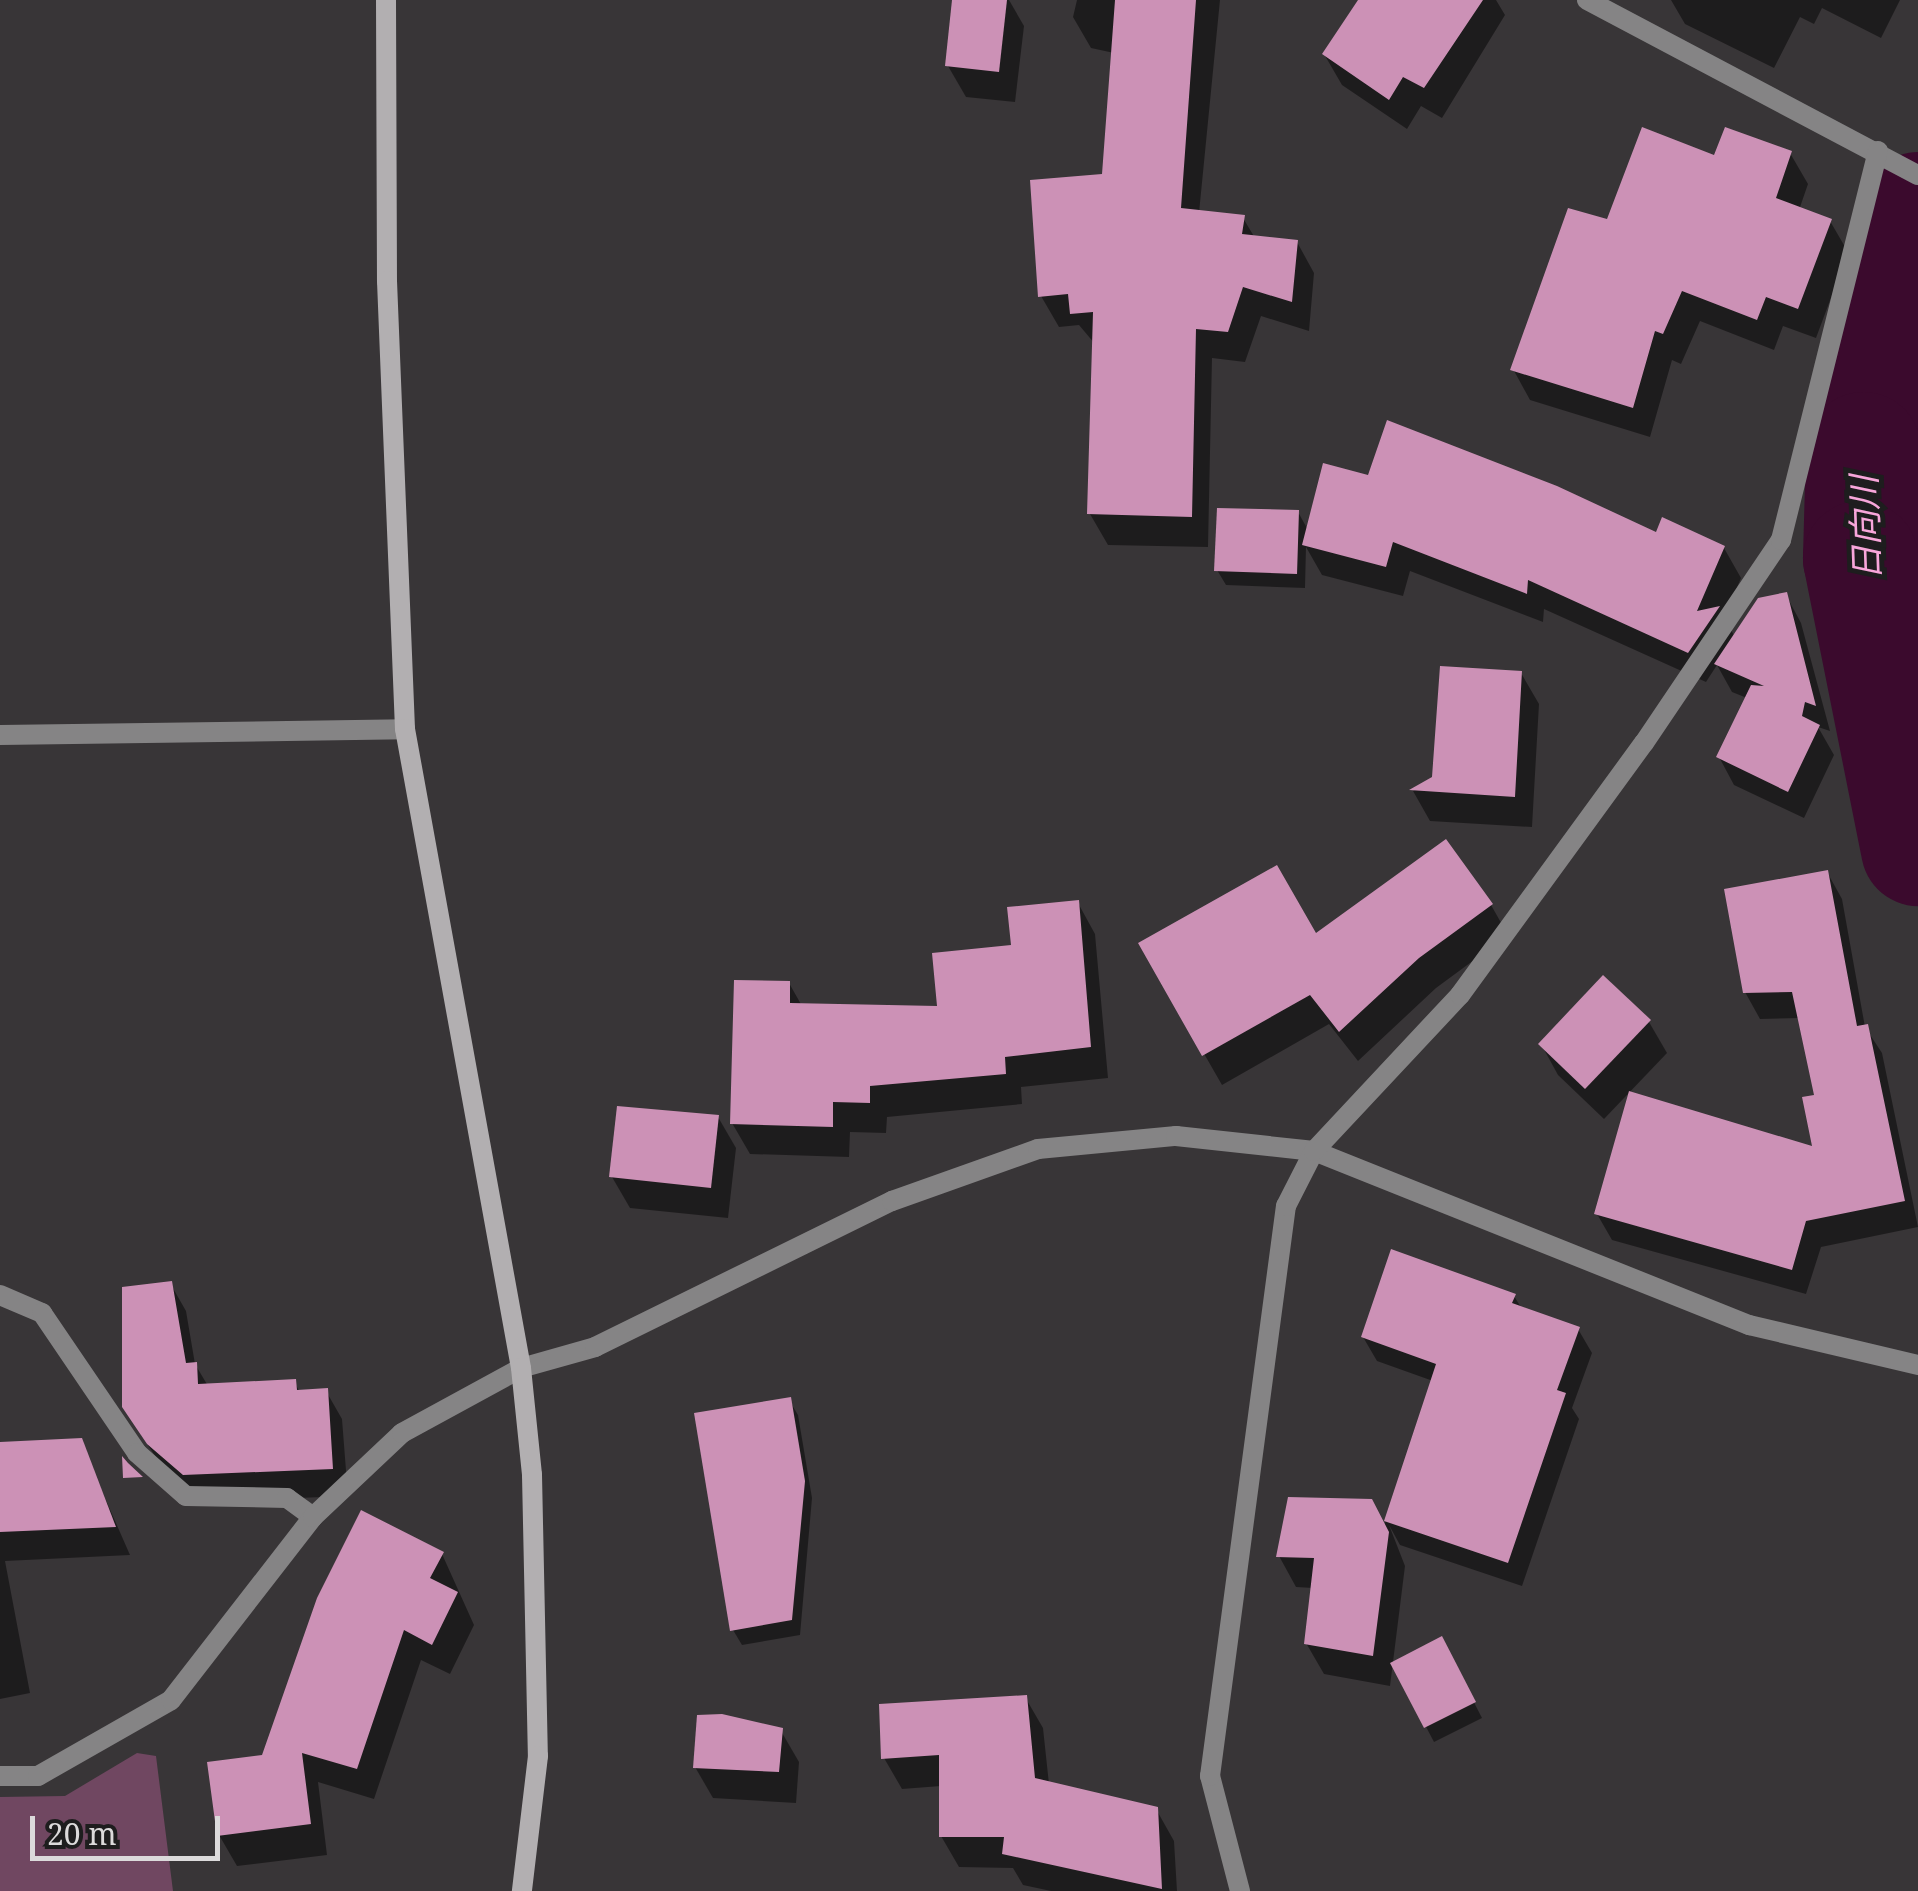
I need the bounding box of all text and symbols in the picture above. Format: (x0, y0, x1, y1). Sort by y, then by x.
water label: 日向川 (1842, 475, 1888, 581)
scale bar (35, 1796, 225, 1858)
text: 20 m (47, 1813, 117, 1854)

